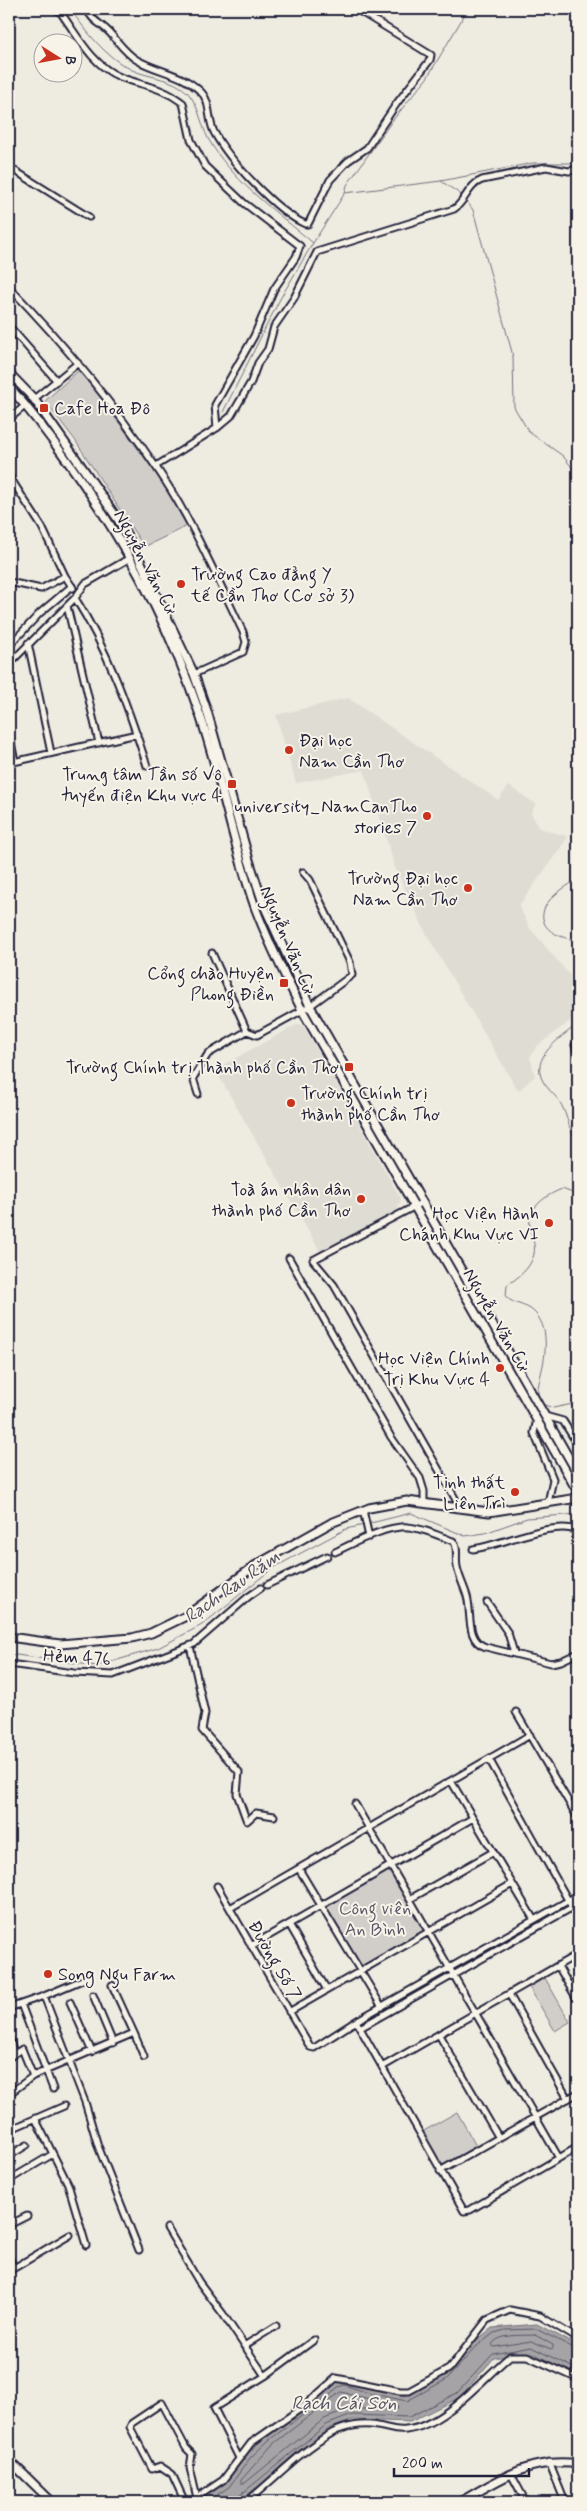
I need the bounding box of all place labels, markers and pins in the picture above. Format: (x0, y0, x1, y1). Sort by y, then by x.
place label: Cafe Hoa Đô (54, 397, 150, 421)
marker: Cafe Hoa Đô (38, 402, 50, 414)
place label: Trường Cao đẳng Y tế Cần Thơ (Cơ sở 3) (190, 563, 355, 608)
marker: Trường Cao đẳng Y tế Cần Thơ (Cơ sở 3) (175, 578, 187, 590)
place label: Đại học Nam Cần Thơ (299, 729, 404, 774)
marker: Đại học Nam Cần Thơ (283, 744, 295, 756)
place label: Trung tâm Tần số Vô tuyến điện Khu vực 4 (60, 763, 222, 808)
marker: Trung tâm Tần số Vô tuyến điện Khu vực 4 (226, 778, 238, 790)
place label: university_NamCanTho stories 7 (234, 795, 417, 840)
marker: university_NamCanTho stories 7 (421, 810, 433, 822)
place label: Trường Đại học Nam Cần Thơ (348, 867, 458, 912)
marker: Trường Đại học Nam Cần Thơ (462, 882, 474, 894)
place label: Cổng chào Huyện Phong Điền (147, 962, 274, 1009)
marker: Cổng chào Huyện Phong Điền (278, 977, 290, 989)
place label: Trường Chính trị Thành phố Cần Thơ (66, 1056, 339, 1082)
marker: Trường Chính trị Thành phố Cần Thơ (343, 1061, 355, 1073)
place label: Trường Chính trị thành phố Cần Thơ (301, 1082, 440, 1127)
marker: Trường Chính trị thành phố Cần Thơ (285, 1097, 297, 1109)
place label: Toà án nhân dân thành phố Cần Thơ (212, 1178, 351, 1223)
marker: Toà án nhân dân thành phố Cần Thơ (355, 1193, 367, 1205)
place label: Học Viện Hành Chánh Khu Vực VI (399, 1202, 539, 1247)
marker: Học Viện Hành Chánh Khu Vực VI (543, 1217, 555, 1229)
place label: Học Viện Chính Trị Khu Vực 4 (378, 1347, 490, 1392)
marker: Học Viện Chính Trị Khu Vực 4 (494, 1362, 506, 1374)
place label: Tịnh thất Liên Trì (433, 1471, 505, 1516)
marker: Tịnh thất Liên Trì (509, 1486, 521, 1498)
place label: Song Ngu Farm (58, 1963, 176, 1989)
marker: Song Ngu Farm (42, 1968, 54, 1980)

